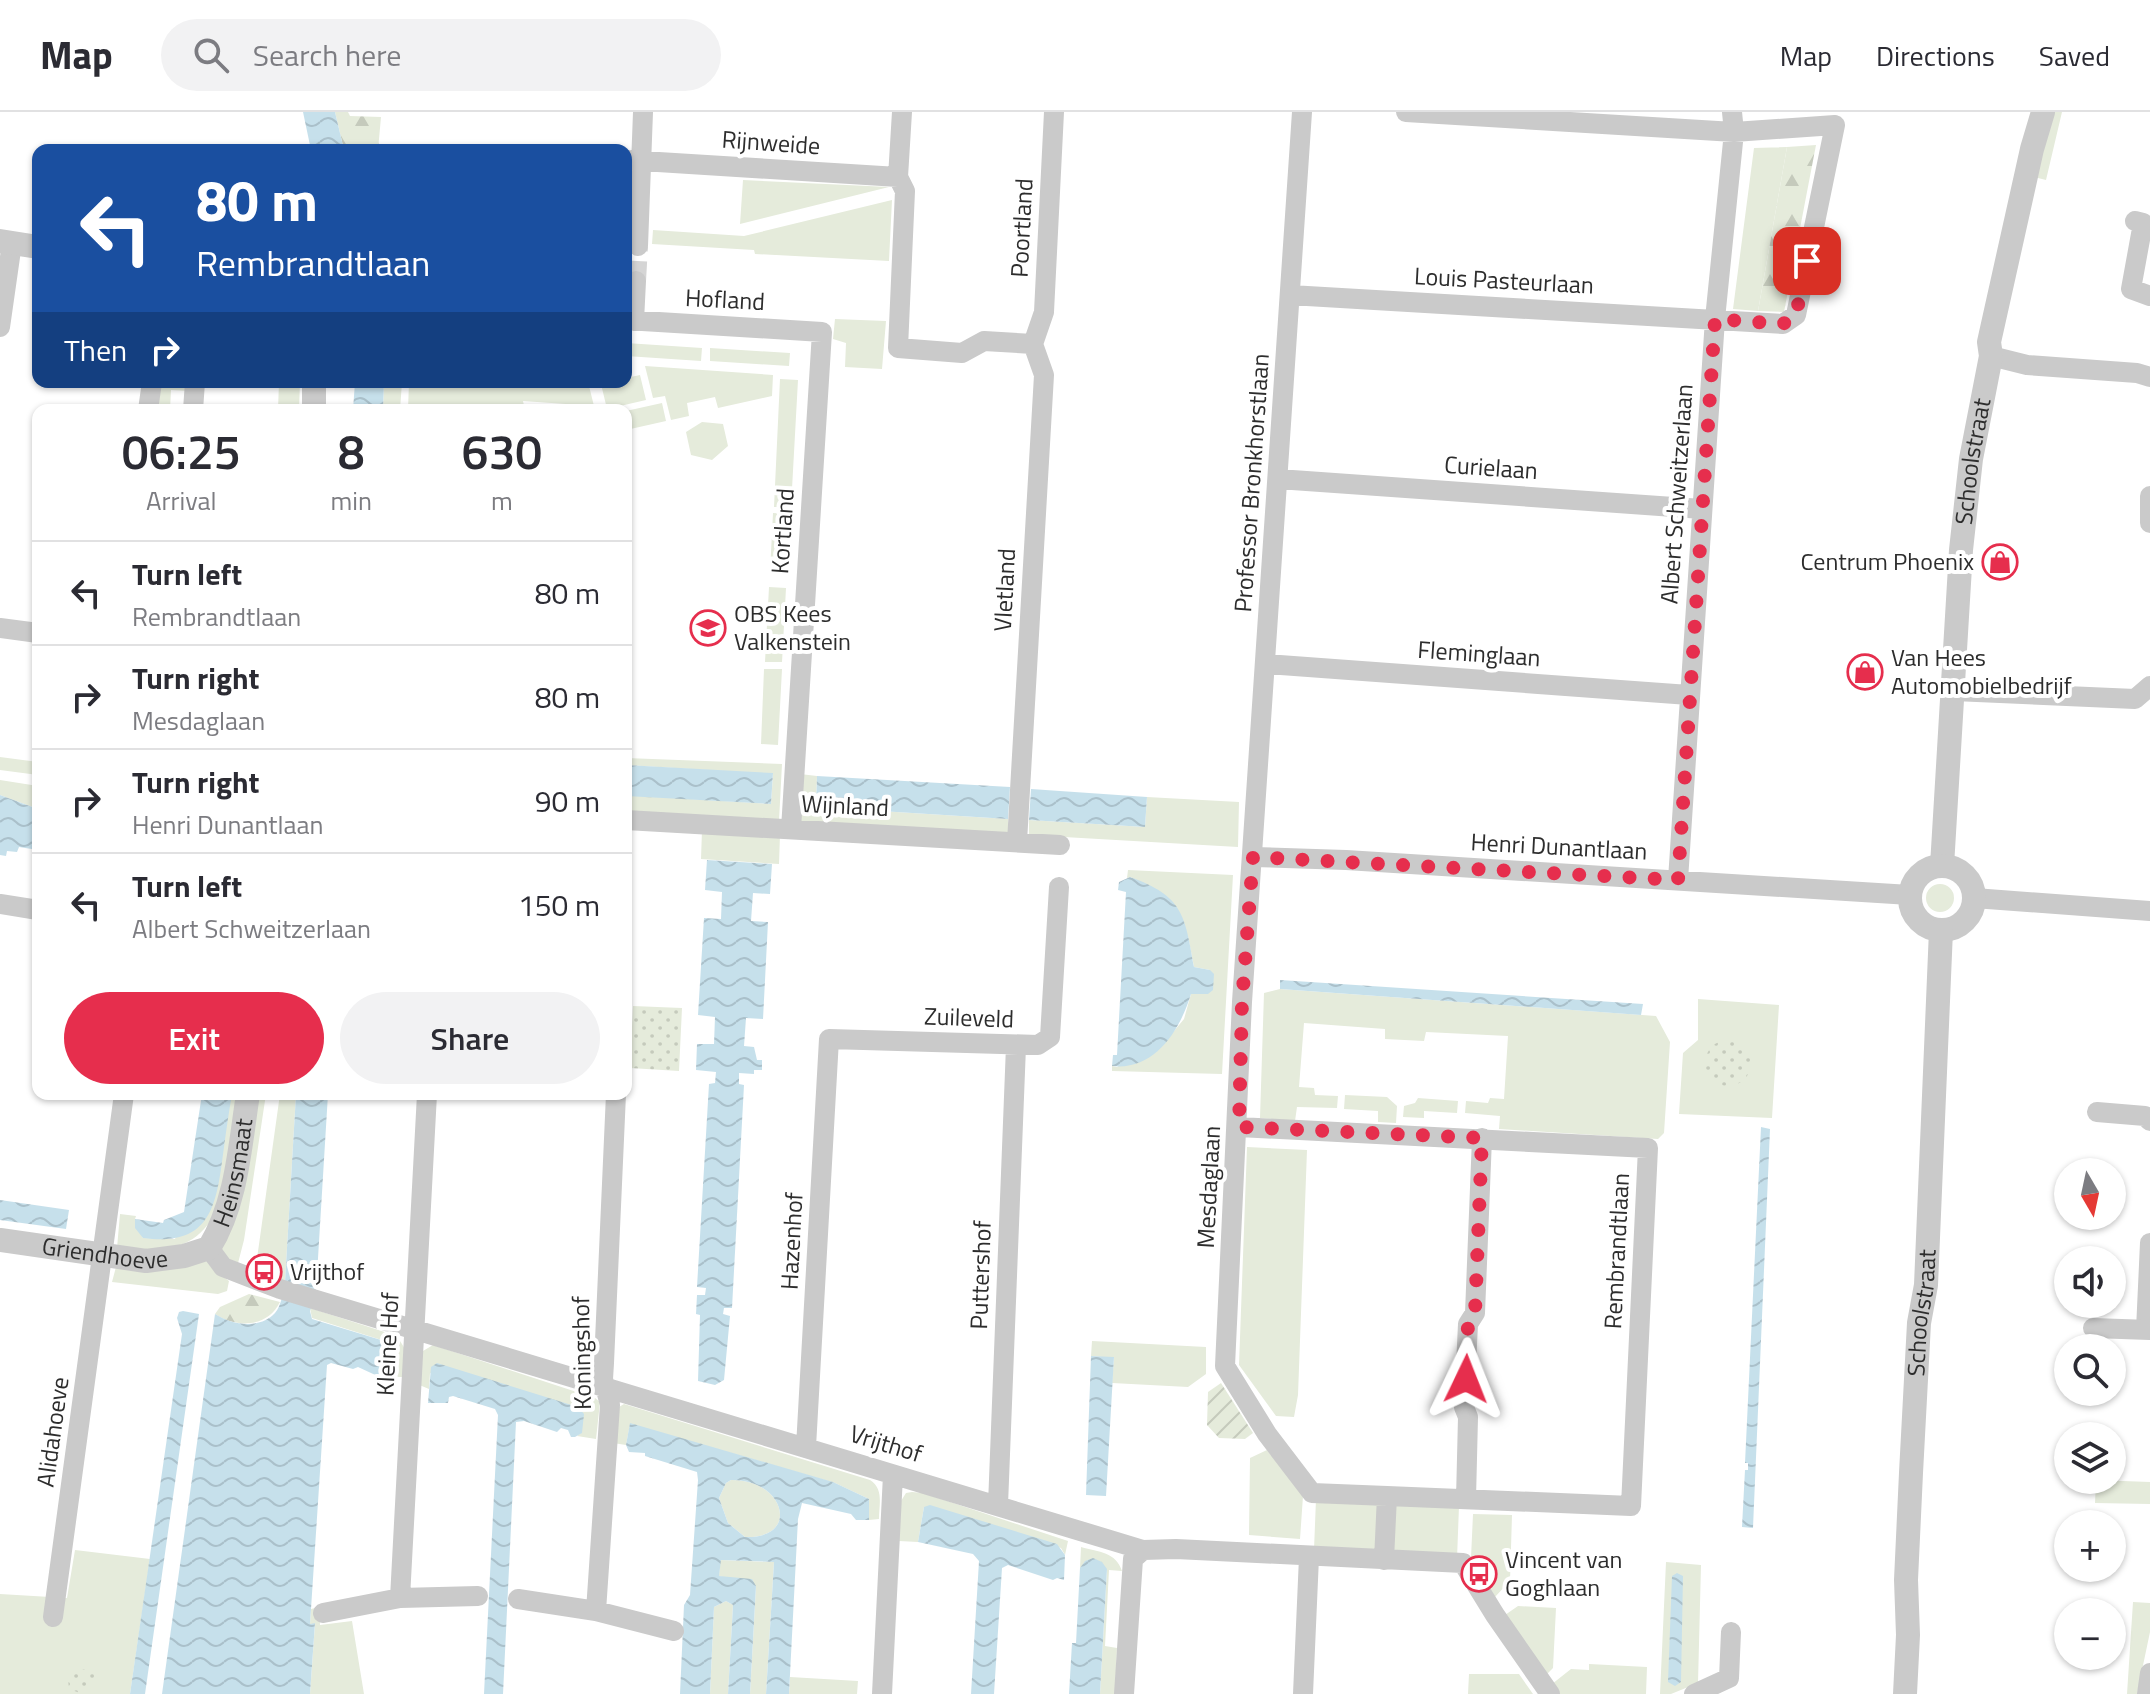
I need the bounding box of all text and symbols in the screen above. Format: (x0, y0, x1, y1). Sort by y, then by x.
search box (161, 19, 721, 91)
text: Map (40, 26, 113, 84)
text: Search here (253, 32, 402, 78)
icon: search (189, 33, 233, 77)
text: Map (1780, 34, 1832, 77)
text: Directions (1876, 34, 1995, 77)
text: Saved (2039, 34, 2110, 77)
street label: Rijnweide (721, 121, 821, 163)
text: 80 m (196, 158, 318, 243)
icon: left (64, 176, 168, 280)
street label: Poortland (1000, 177, 1042, 279)
pin (1773, 227, 1841, 295)
text: Rembrandtlaan (196, 235, 430, 290)
icon: arrive (1785, 239, 1829, 283)
street label: Louis Pasteurlaan (1413, 257, 1595, 303)
street label: Hofland (684, 279, 766, 319)
text: Then (64, 327, 127, 373)
icon: right (143, 328, 187, 372)
street label: Professor Bronkhorstlaan (1224, 352, 1278, 613)
street label: Albert Schweitzerlaan (1650, 383, 1702, 605)
street label: Schoolstraat (1945, 394, 2000, 526)
text: 06:25 (122, 415, 241, 488)
text: 8 (338, 415, 365, 488)
text: 630 (462, 415, 542, 488)
street label: Curielaan (1443, 446, 1539, 488)
text: Arrival (146, 481, 216, 520)
text: min (330, 481, 372, 520)
text: m (491, 481, 513, 520)
street label: Kortland (761, 487, 803, 575)
place label: Centrum Phoenix (1801, 543, 1974, 579)
shop icon: Centrum Phoenix (1981, 543, 2019, 581)
street label: Vletland (984, 547, 1024, 632)
text: Turn left (132, 551, 242, 597)
text: 80 m (535, 570, 600, 616)
icon: left (64, 571, 108, 615)
place label: OBS Kees Valkenstein (734, 595, 851, 659)
text: Rembrandtlaan (132, 597, 301, 636)
school or university icon: OBS Kees Valkenstein (689, 609, 727, 647)
street label: Fleminglaan (1416, 631, 1542, 675)
place label: Van Hees Automobielbedrijf (1891, 639, 2072, 703)
shop icon: Van Hees Automobielbedrijf (1846, 653, 1884, 691)
text: Turn right (132, 655, 260, 701)
text: 80 m (535, 674, 600, 720)
icon: right (64, 675, 108, 719)
text: Mesdaglaan (132, 701, 265, 740)
text: Turn right (132, 759, 260, 805)
text: 90 m (535, 778, 600, 824)
icon: right (64, 779, 108, 823)
street label: Wijnland (800, 785, 890, 825)
text: Henri Dunantlaan (132, 805, 324, 844)
street label: Henri Dunantlaan (1470, 823, 1648, 869)
text: Turn left (132, 863, 242, 909)
text: 150 m (518, 882, 600, 928)
icon: left (64, 883, 108, 927)
text: Albert Schweitzerlaan (132, 909, 371, 948)
button: Exit (64, 992, 324, 1084)
button: Share (340, 992, 600, 1084)
street label: Zuileveld (924, 997, 1015, 1037)
street label: Heinsmaat (203, 1116, 261, 1232)
street label: Mesdaglaan (1187, 1125, 1229, 1249)
north arrow (2054, 1158, 2126, 1230)
map controls (2054, 1158, 2126, 1670)
street label: Rembrandtlaan (1594, 1172, 1638, 1330)
street label: Hazenhof (770, 1191, 812, 1291)
street label: Puttershof (960, 1220, 1000, 1330)
street label: Griendhoeve (40, 1227, 170, 1278)
button: sound (2054, 1246, 2126, 1318)
street label: Schoolstraat (1897, 1248, 1945, 1377)
bus stop icon: Vrijthof (245, 1253, 283, 1291)
place label: Vrijthof (290, 1253, 364, 1289)
street label: Kleine Hof (366, 1291, 408, 1397)
street label: Koningshof (562, 1296, 600, 1410)
button: search (2054, 1334, 2126, 1406)
position arrow (1424, 1337, 1508, 1421)
street label: Alidahoeve (26, 1375, 78, 1489)
street label: Vrijthof (846, 1415, 927, 1471)
button: layers (2054, 1422, 2126, 1494)
button: + (2054, 1510, 2126, 1582)
place label: Vincent van Goghlaan (1505, 1541, 1622, 1605)
bus stop icon: Vincent van Goghlaan (1460, 1555, 1498, 1593)
button: − (2054, 1598, 2126, 1670)

